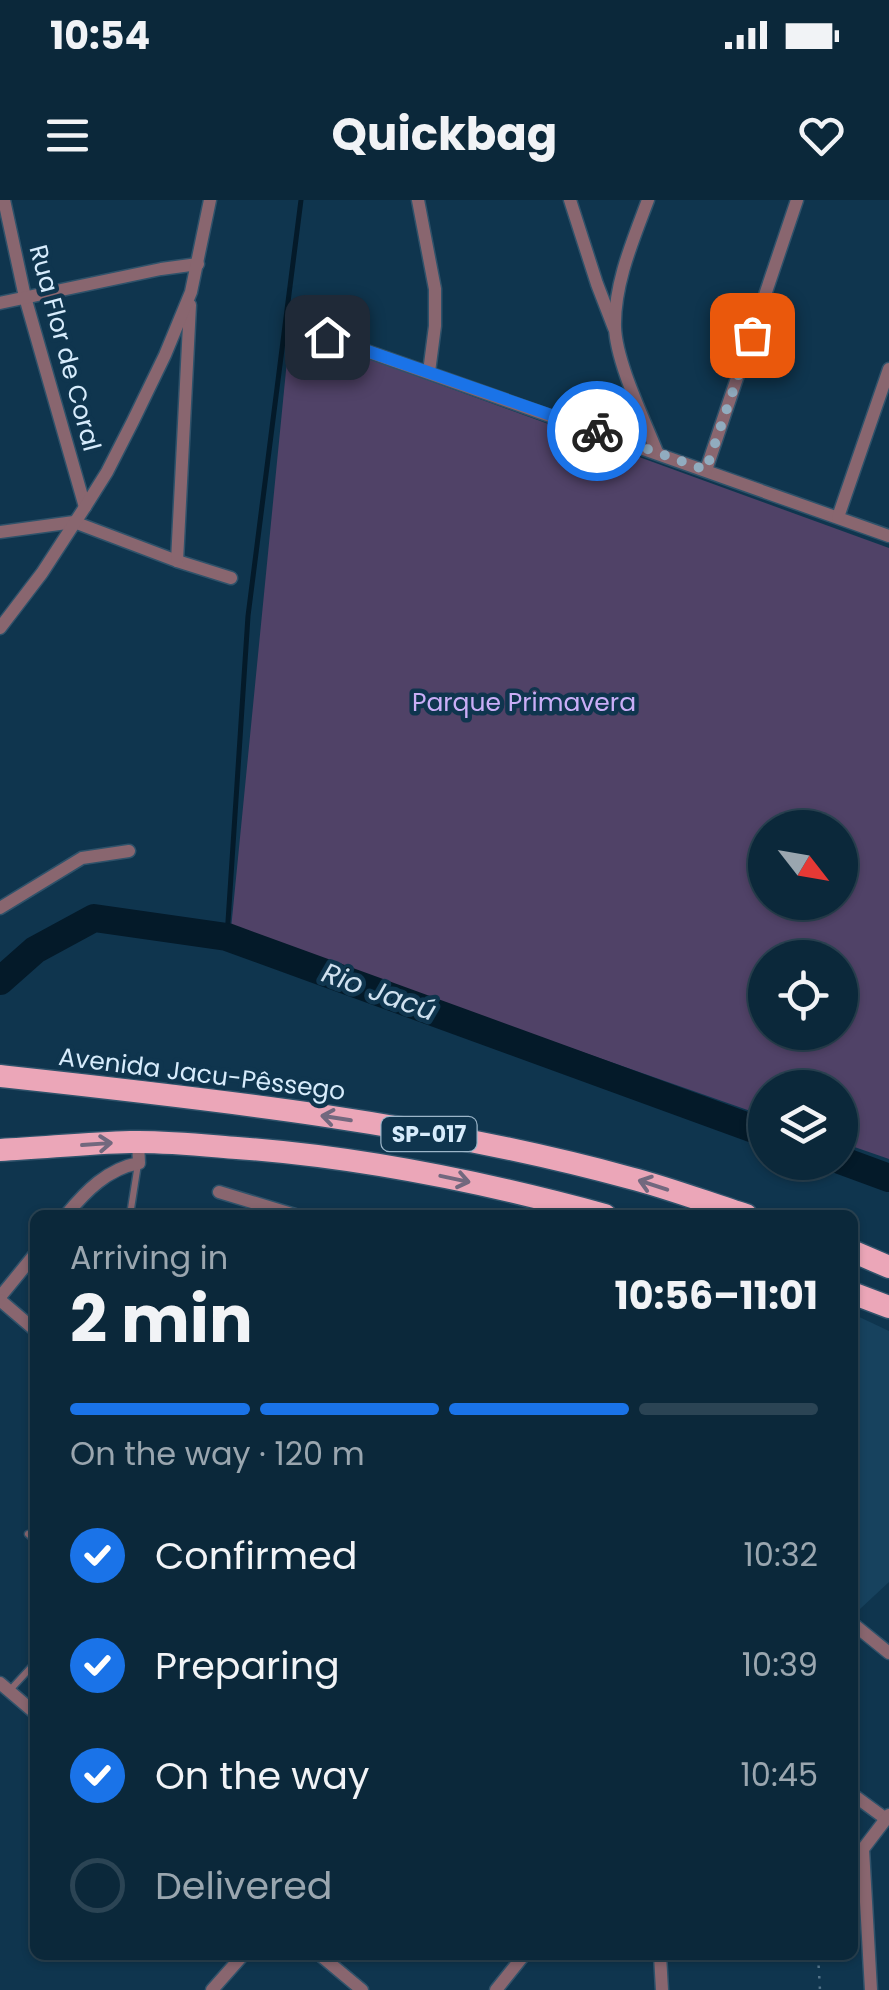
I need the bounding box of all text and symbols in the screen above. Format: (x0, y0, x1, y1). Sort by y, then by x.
text: 10:54 (50, 9, 150, 62)
text: Quickbag (332, 103, 557, 166)
icon: menu (40, 108, 95, 163)
icon: heart (794, 108, 849, 163)
street label: Rua Flor de Coral (21, 241, 109, 455)
pin (710, 293, 795, 378)
pin (285, 295, 370, 380)
icon: bag (725, 308, 780, 363)
icon: home (300, 310, 355, 365)
courier (547, 381, 647, 481)
icon: bike (570, 404, 625, 459)
park label: Parque Primavera (412, 685, 636, 720)
north arrow (748, 810, 858, 920)
map controls (748, 810, 858, 1180)
button: locate (748, 940, 858, 1050)
water label: Rio Jacú (316, 953, 442, 1031)
street label: Avenida Jacu-Pêssego (57, 1039, 347, 1109)
button: layers (748, 1070, 858, 1180)
one-way arrow (320, 1108, 352, 1127)
road number: SP-017 (382, 1117, 476, 1151)
one-way arrow (81, 1134, 113, 1153)
one-way arrow (438, 1170, 470, 1189)
one-way arrow (638, 1175, 670, 1193)
text: Arriving in (70, 1235, 228, 1280)
text: 10:56–11:01 (614, 1269, 818, 1322)
text: 2 min (70, 1274, 253, 1365)
text: On the way · 120 m (70, 1431, 365, 1476)
icon: check (70, 1528, 125, 1583)
text: Confirmed (155, 1529, 357, 1582)
text: 10:32 (744, 1532, 818, 1577)
icon: check (70, 1638, 125, 1693)
text: Preparing (155, 1639, 340, 1692)
text: 10:39 (742, 1642, 818, 1687)
icon: check (70, 1748, 125, 1803)
text: On the way (155, 1749, 369, 1802)
text: 10:45 (741, 1752, 818, 1797)
text: Delivered (155, 1859, 332, 1912)

